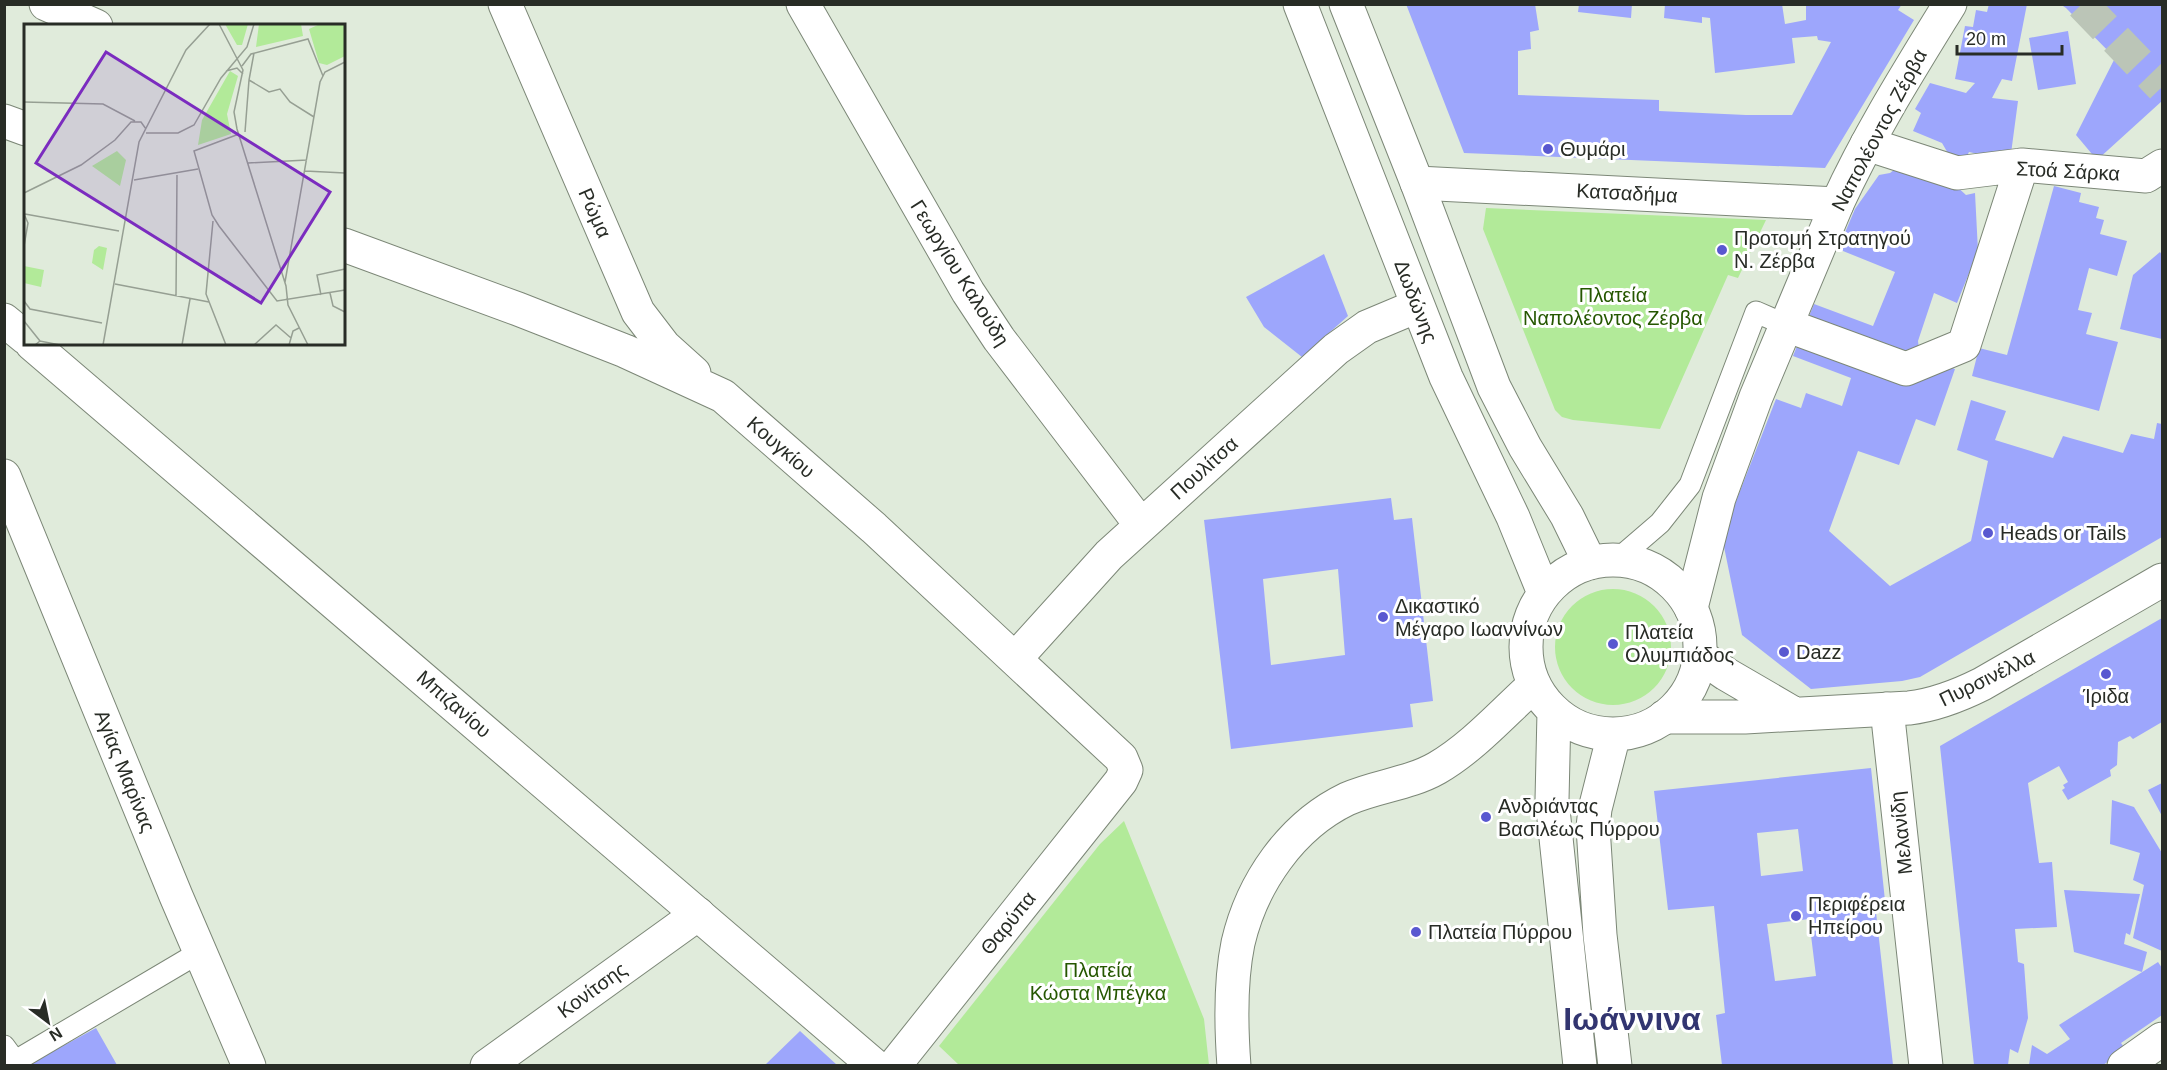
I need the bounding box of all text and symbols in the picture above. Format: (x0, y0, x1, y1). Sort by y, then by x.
scale bar (1957, 18, 2062, 56)
inset map (24, 24, 345, 345)
text: 20 m (1966, 29, 2006, 49)
street label: Ναπολέοντος Ζέρβα (1827, 45, 1931, 215)
place label: Θυμάρι (1560, 138, 1625, 160)
marker: Θυμάρι (1541, 142, 1555, 156)
street label: Στοά Σάρκα (2016, 157, 2120, 185)
street label: Κατσαδήμα (1576, 179, 1678, 207)
street label: Ρώμα (574, 185, 616, 241)
street label: Γεωργίου Καλούδη (906, 196, 1014, 350)
place label: Προτομή Στρατηγού Ν. Ζέρβα (1734, 227, 1911, 272)
marker: Προτομή Στρατηγού Ν. Ζέρβα (1715, 243, 1729, 257)
street label: Δωδώνης (1390, 257, 1442, 346)
park label: Πλατεία Ναπολέοντος Ζέρβα (1523, 284, 1703, 329)
street label: Κουγκίου (743, 412, 819, 482)
street label: Πουλίτσα (1166, 432, 1242, 504)
place label: Heads or Tails (2000, 522, 2126, 544)
marker: Heads or Tails (1981, 526, 1995, 540)
place label: Δικαστικό Μέγαρο Ιωαννίνων (1395, 595, 1563, 640)
marker: Δικαστικό Μέγαρο Ιωαννίνων (1376, 610, 1390, 624)
place label: Πλατεία Ολυμπιάδος (1625, 621, 1735, 666)
marker: Πλατεία Ολυμπιάδος (1606, 637, 1620, 651)
place label: Dazz (1796, 641, 1842, 663)
marker: Dazz (1777, 645, 1791, 659)
street label: Πυρσινέλλα (1936, 645, 2038, 711)
street label: Μπιζανίου (413, 666, 495, 742)
marker: Ίριδα (2099, 667, 2113, 681)
place label: Ίριδα (2082, 685, 2129, 707)
street label: Αγίας Μαρίνας (91, 707, 160, 835)
street label: Μελανίδη (1886, 790, 1916, 876)
place label: Ανδριάντας Βασιλέως Πύρρου (1498, 795, 1660, 840)
marker: Ανδριάντας Βασιλέως Πύρρου (1479, 810, 1493, 824)
street label: Θαρύπα (976, 887, 1040, 959)
place label: Περιφέρεια Ηπείρου (1808, 893, 1905, 938)
marker: Περιφέρεια Ηπείρου (1789, 909, 1803, 923)
place label: Πλατεία Πύρρου (1428, 921, 1572, 943)
marker: Πλατεία Πύρρου (1409, 925, 1423, 939)
street label: Κονίτσης (553, 958, 631, 1022)
park label: Πλατεία Κώστα Μπέγκα (1030, 959, 1166, 1004)
north arrow (18, 992, 78, 1052)
district label: Ιωάννινα (1563, 1001, 1701, 1037)
text: N (46, 1024, 65, 1045)

